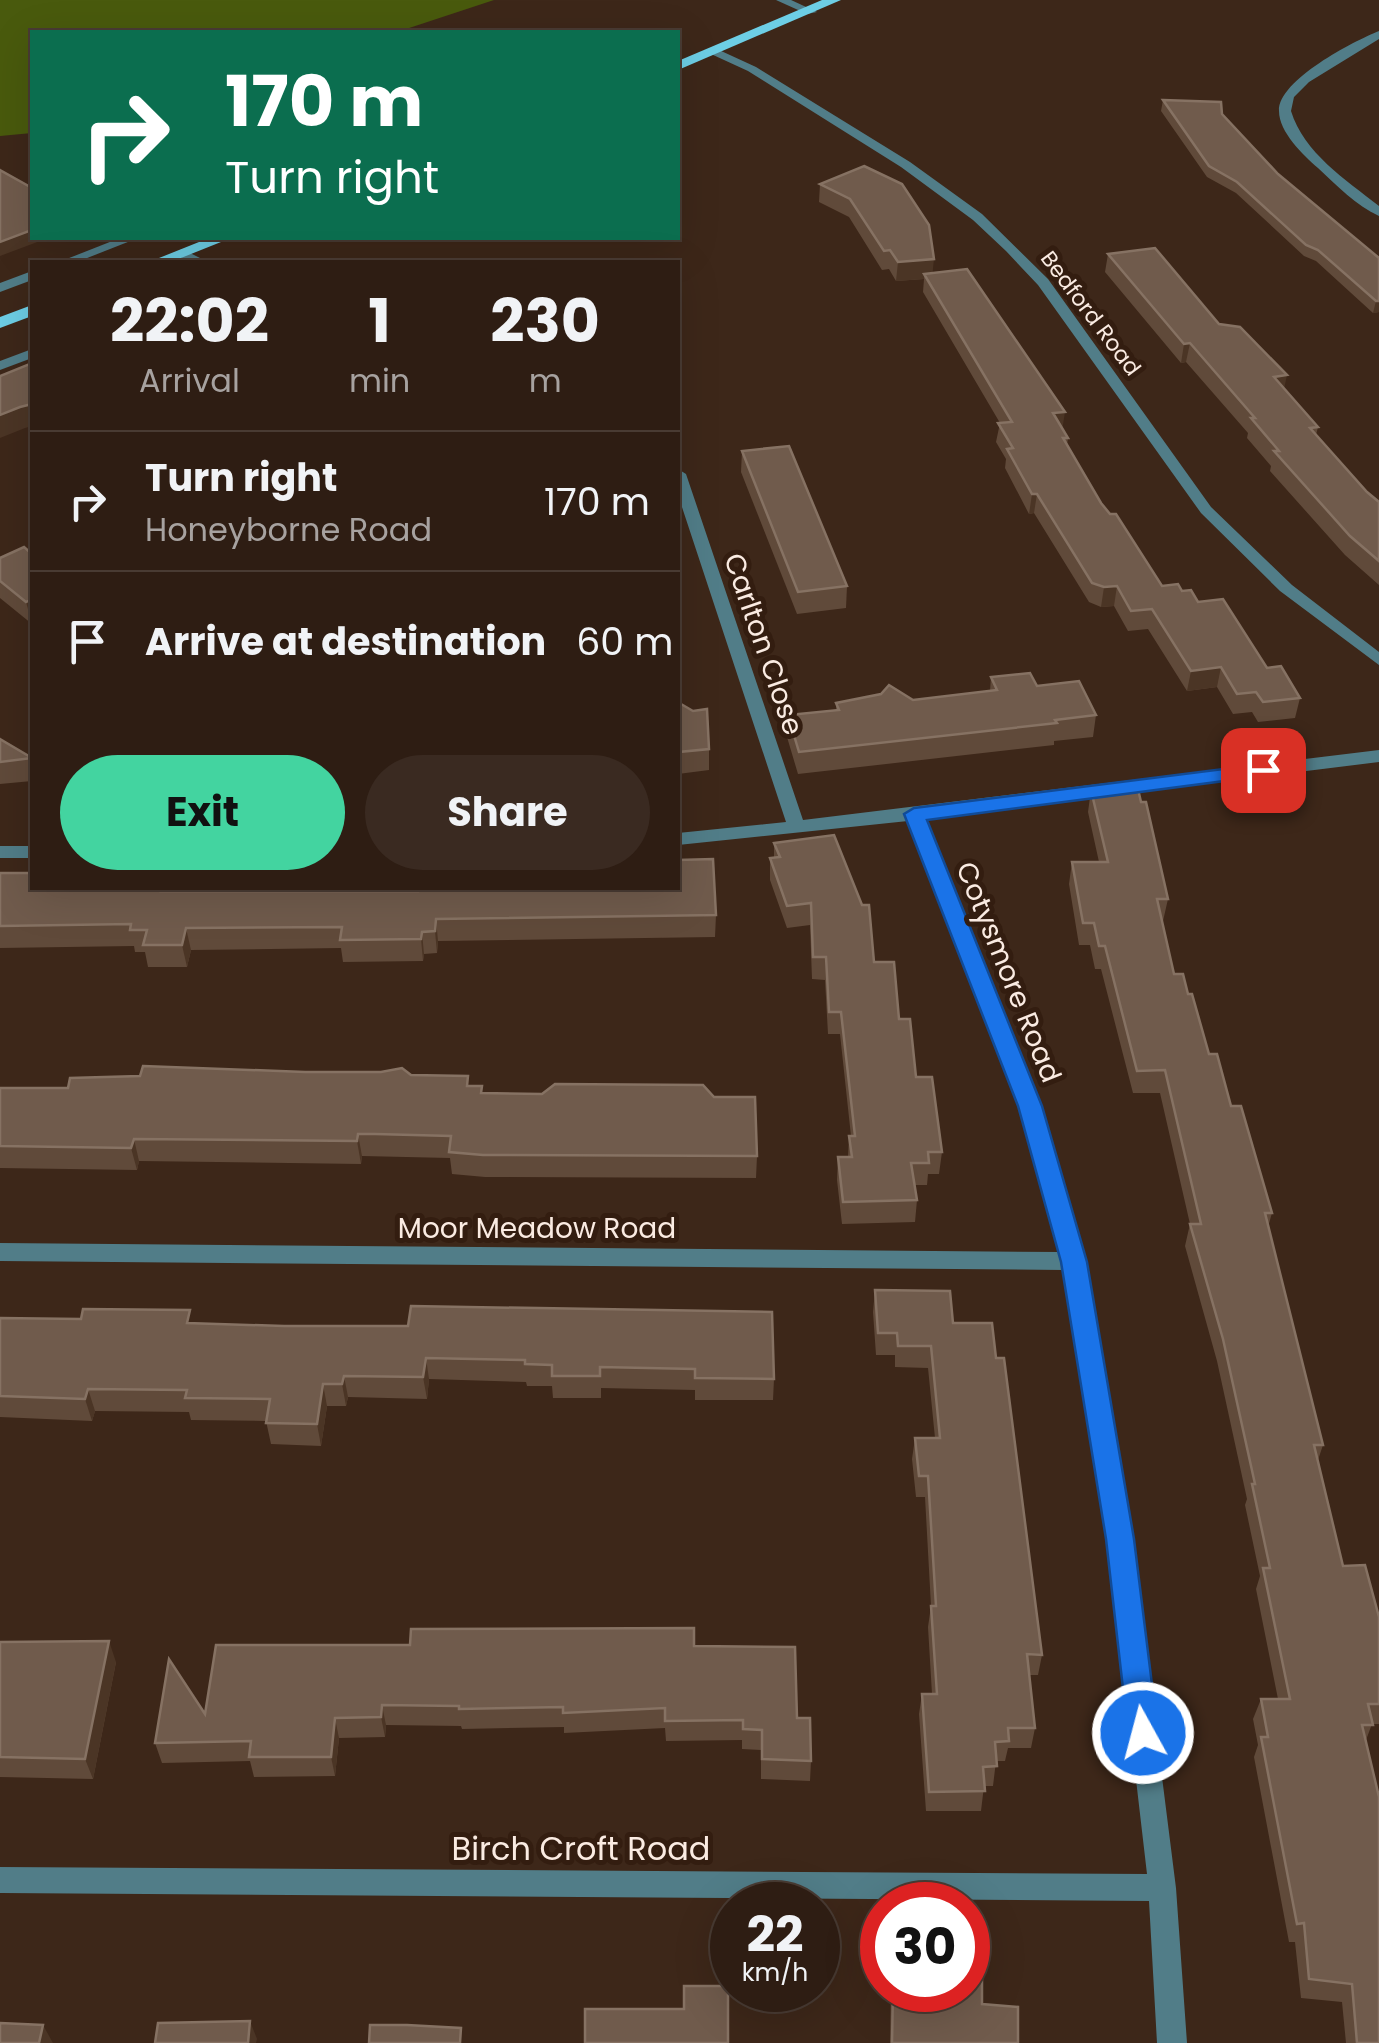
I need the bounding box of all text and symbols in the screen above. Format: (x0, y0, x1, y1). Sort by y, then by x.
text: 170 m (225, 52, 423, 151)
icon: right (60, 70, 190, 200)
text: Turn right (225, 146, 439, 209)
street label: Bedford Road (1033, 244, 1148, 382)
text: 22:02 (110, 279, 269, 363)
text: 1 (368, 279, 391, 363)
text: 230 (490, 279, 600, 363)
text: Arrival (139, 358, 240, 403)
text: min (349, 358, 410, 403)
text: m (529, 358, 562, 403)
text: Turn right (145, 451, 337, 504)
icon: right (60, 474, 115, 529)
text: 170 m (544, 475, 650, 528)
text: Honeyborne Road (145, 507, 432, 552)
street label: Carlton Close (714, 548, 813, 740)
icon: arrive (60, 614, 115, 669)
text: Arrive at destination (145, 615, 546, 668)
text: 60 m (576, 615, 674, 668)
pin (1221, 728, 1306, 813)
icon: arrive (1236, 743, 1291, 798)
button: Exit (60, 755, 345, 870)
button: Share (365, 755, 650, 870)
street label: Cotysmore Road (946, 856, 1071, 1088)
street label: Moor Meadow Road (398, 1209, 676, 1248)
position arrow (1091, 1681, 1195, 1785)
street label: Birch Croft Road (452, 1826, 710, 1871)
speed limit sign: 30 (860, 1882, 990, 2012)
text: 22 (746, 1899, 804, 1970)
text: km/h (742, 1955, 808, 1990)

